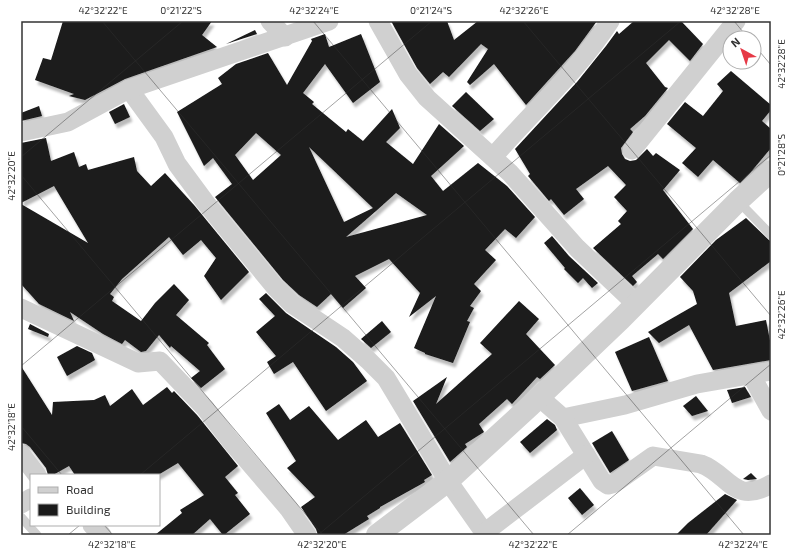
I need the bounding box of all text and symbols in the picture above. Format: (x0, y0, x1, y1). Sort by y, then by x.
text: 42°32'22"E (78, 4, 128, 16)
text: 0°21'22"S (160, 4, 202, 16)
text: 42°32'24"E (289, 4, 339, 16)
text: 0°21'24"S (410, 4, 452, 16)
text: 42°32'26"E (499, 4, 549, 16)
text: 42°32'28"E (710, 4, 760, 16)
north arrow (722, 30, 762, 70)
text: N (728, 34, 743, 49)
text: 42°32'28"E (775, 39, 787, 89)
text: 0°21'28"S (775, 134, 787, 176)
text: 42°32'20"E (5, 151, 17, 201)
text: 42°32'26"E (775, 290, 787, 340)
text: 42°32'18"E (5, 403, 17, 451)
legend (30, 474, 160, 526)
text: Road (66, 482, 94, 496)
text: Building (66, 502, 111, 516)
text: 42°32'18"E (88, 538, 136, 550)
text: 42°32'20"E (297, 538, 347, 550)
text: 42°32'22"E (508, 538, 558, 550)
text: 42°32'24"E (718, 538, 768, 550)

